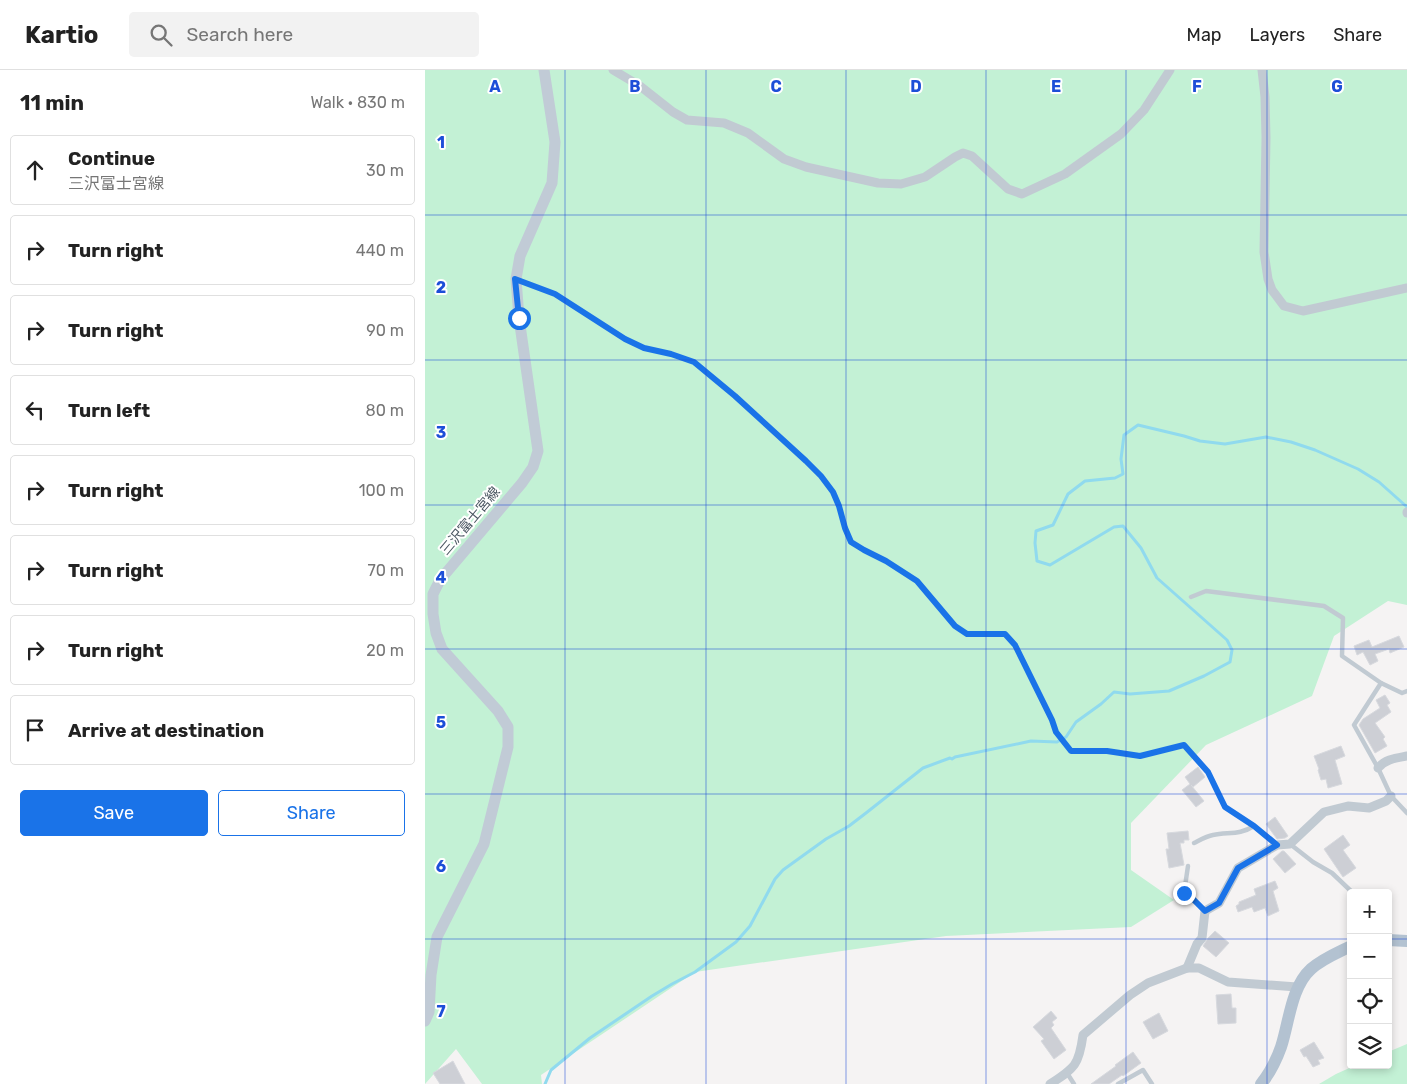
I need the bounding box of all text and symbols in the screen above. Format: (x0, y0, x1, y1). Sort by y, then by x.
search box (129, 12, 479, 57)
text: Kartio (25, 21, 99, 49)
icon: search (147, 21, 175, 49)
text: Search here (187, 23, 293, 46)
text: Map (1187, 24, 1222, 46)
text: Layers (1250, 24, 1305, 46)
text: Share (1333, 24, 1382, 46)
text: A (489, 77, 501, 96)
text: B (629, 77, 641, 96)
text: C (770, 77, 782, 96)
text: D (910, 77, 922, 96)
text: E (1051, 77, 1061, 96)
text: F (1192, 77, 1202, 96)
text: G (1331, 77, 1343, 96)
text: 11 min (20, 90, 84, 115)
text: Walk · 830 m (311, 93, 405, 112)
text: 1 (437, 133, 445, 152)
text: Continue (68, 147, 155, 170)
icon: ahead (21, 156, 49, 184)
text: 30 m (366, 161, 404, 180)
text: 三沢富士宮線 (68, 174, 164, 193)
icon: right (21, 236, 49, 264)
text: Turn right (68, 239, 163, 262)
text: 440 m (356, 241, 404, 260)
text: 2 (436, 278, 446, 297)
route start (508, 307, 531, 330)
icon: right (21, 316, 49, 344)
text: Turn right (68, 319, 163, 342)
text: 90 m (366, 321, 404, 340)
icon: left (21, 396, 49, 424)
text: Turn left (68, 399, 150, 422)
text: 80 m (366, 401, 404, 420)
text: 3 (436, 423, 446, 442)
icon: right (21, 476, 49, 504)
text: Turn right (68, 479, 163, 502)
text: 100 m (359, 481, 404, 500)
street label: 三沢富士宮線 (436, 483, 504, 559)
icon: right (21, 556, 49, 584)
text: Turn right (68, 559, 163, 582)
text: 70 m (367, 561, 404, 580)
text: 4 (436, 568, 447, 587)
icon: right (21, 636, 49, 664)
text: Turn right (68, 639, 163, 662)
text: 20 m (366, 641, 404, 660)
text: 5 (436, 713, 446, 732)
icon: arrive (21, 716, 49, 744)
text: Arrive at destination (68, 719, 264, 742)
button: Save (20, 790, 208, 836)
button: Share (218, 790, 405, 836)
text: 6 (436, 857, 446, 876)
route end (1173, 882, 1196, 905)
map controls (1347, 889, 1392, 1069)
button: + (1347, 889, 1392, 934)
button: − (1347, 934, 1392, 979)
button: locate (1347, 979, 1392, 1024)
text: 7 (436, 1002, 446, 1021)
button: layers (1347, 1024, 1392, 1069)

